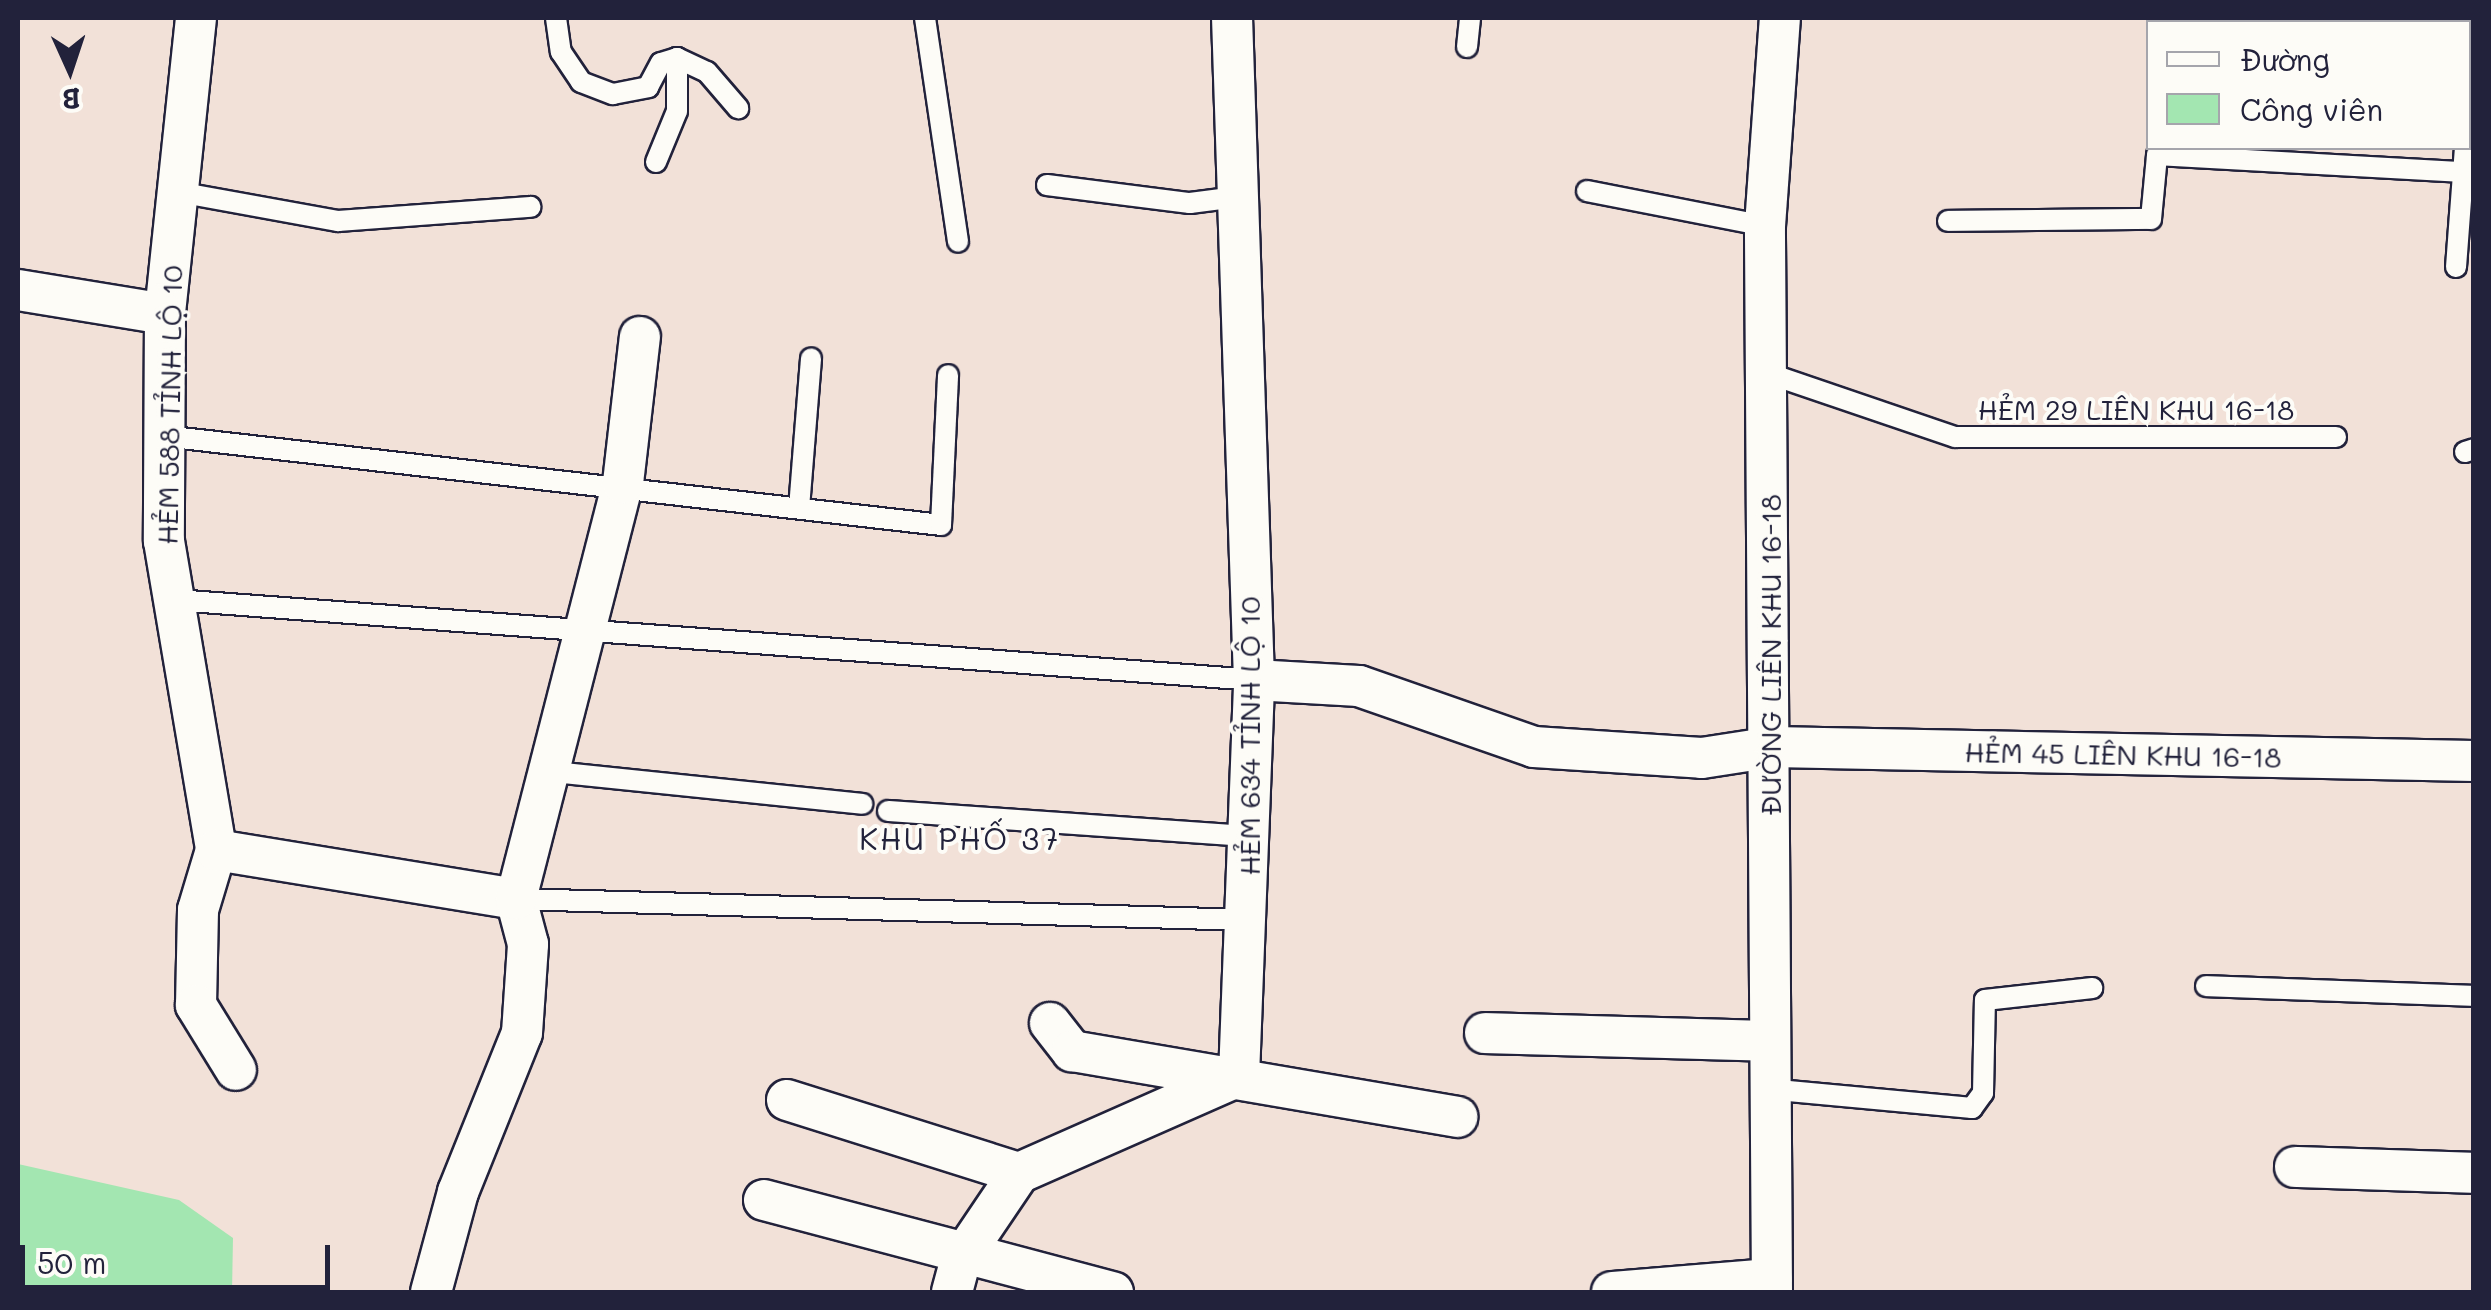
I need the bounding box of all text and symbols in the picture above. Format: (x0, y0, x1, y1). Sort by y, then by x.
north arrow (20, 20, 120, 120)
legend (2146, 20, 2471, 150)
text: Đường (2240, 39, 2330, 79)
text: B (61, 81, 82, 118)
text: Công viên (2240, 89, 2383, 129)
street label: HẺM 588 TỈNH LỘ 10 (150, 265, 188, 545)
street label: HẺM 29 LIÊN KHU 16-18 (1978, 392, 2294, 426)
street label: ĐƯỜNG LIÊN KHU 16-18 (1753, 494, 1787, 816)
street label: HẺM 634 TỈNH LỘ 10 (1232, 596, 1266, 876)
street label: HẺM 45 LIÊN KHU 16-18 (1964, 734, 2282, 774)
district label: KHU PHỐ 37 (859, 820, 1061, 856)
scale bar (25, 1225, 335, 1287)
text: 50 m (37, 1242, 107, 1282)

